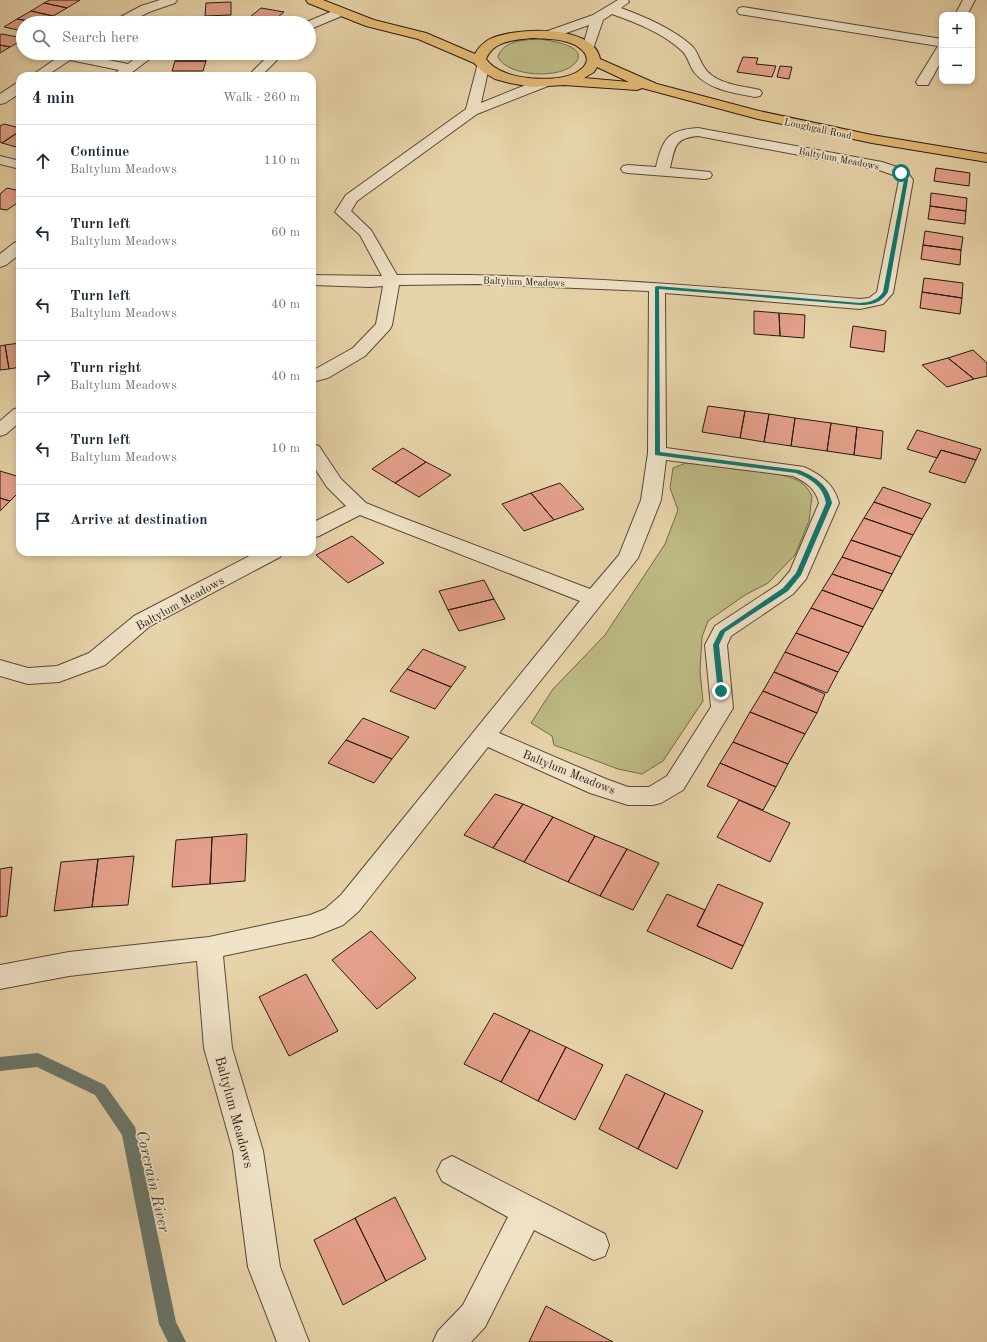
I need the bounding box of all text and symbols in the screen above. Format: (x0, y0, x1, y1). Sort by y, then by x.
map controls (939, 12, 975, 84)
button: + (939, 12, 975, 48)
search box (16, 16, 316, 60)
icon: search (30, 27, 52, 49)
text: Search here (62, 31, 139, 46)
button: − (939, 48, 975, 84)
text: 4 min (32, 90, 75, 107)
text: Walk · 260 m (223, 91, 300, 104)
street label: Loughgall Road (783, 117, 852, 141)
text: Continue (70, 145, 129, 160)
street label: Baltylum Meadows (798, 146, 880, 172)
icon: ahead (32, 150, 54, 172)
text: 110 m (263, 154, 300, 167)
text: Baltylum Meadows (70, 163, 177, 176)
route start (892, 164, 910, 182)
text: Turn left (70, 217, 130, 232)
icon: left (32, 222, 54, 244)
text: 60 m (271, 226, 300, 239)
text: Baltylum Meadows (70, 235, 177, 248)
street label: Baltylum Meadows (483, 276, 565, 288)
text: Turn left (70, 289, 130, 304)
icon: left (32, 294, 54, 316)
text: 40 m (271, 298, 300, 311)
text: Baltylum Meadows (70, 307, 177, 320)
text: Turn right (70, 361, 141, 376)
icon: right (32, 366, 54, 388)
text: 40 m (271, 370, 300, 383)
text: Baltylum Meadows (70, 379, 177, 392)
text: Turn left (70, 433, 130, 448)
icon: left (32, 438, 54, 460)
text: 10 m (271, 442, 300, 455)
text: Baltylum Meadows (70, 451, 177, 464)
icon: arrive (32, 510, 54, 532)
text: Arrive at destination (70, 513, 208, 528)
street label: Baltylum Meadows (134, 575, 227, 633)
route end (712, 682, 730, 700)
street label: Baltylum Meadows (521, 749, 617, 797)
street label: Baltylum Meadows (212, 1055, 256, 1170)
water label: Corcrain River (133, 1129, 172, 1235)

